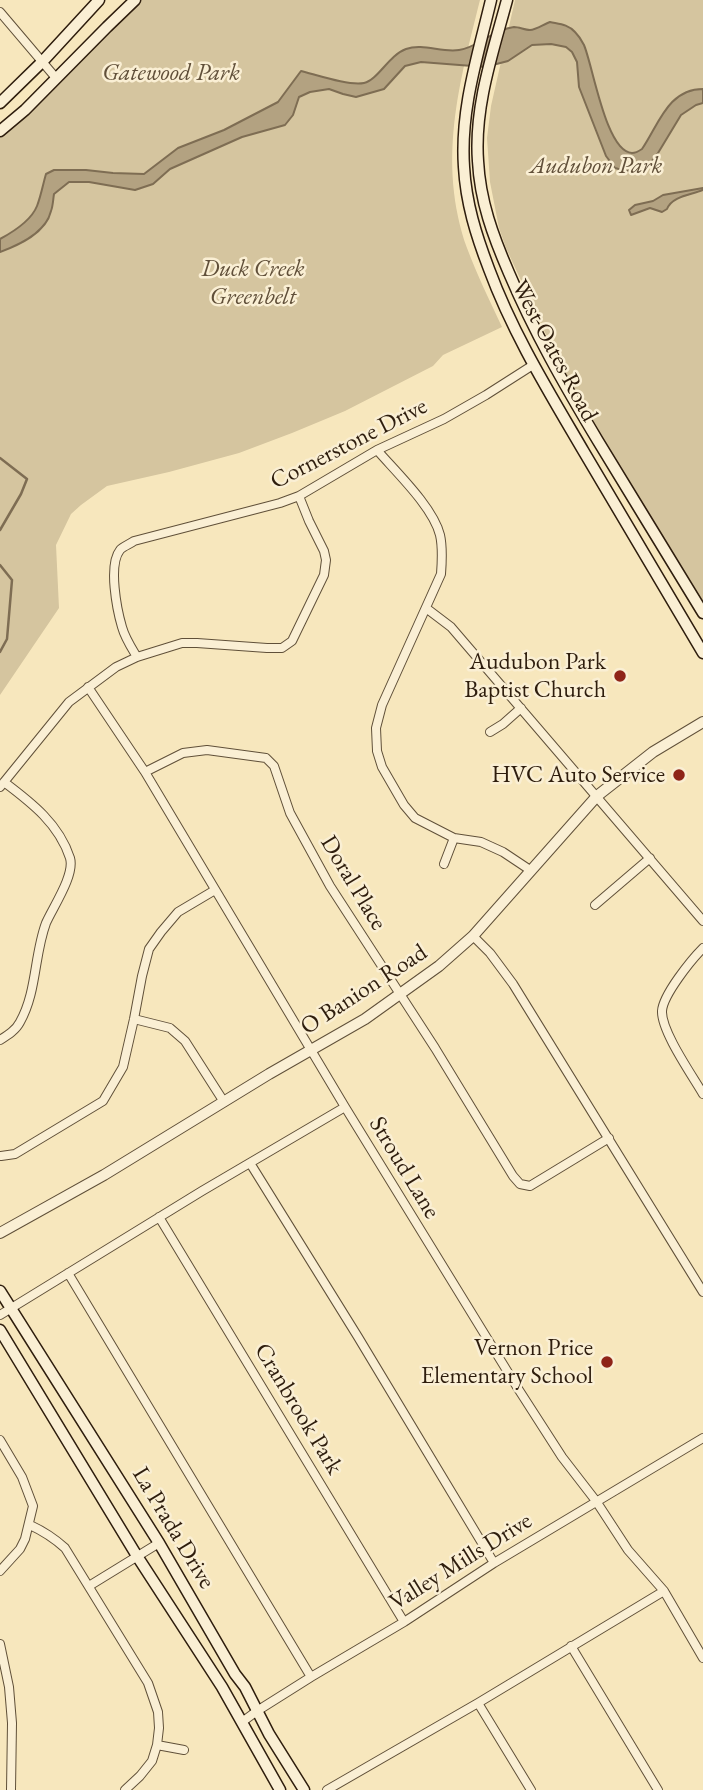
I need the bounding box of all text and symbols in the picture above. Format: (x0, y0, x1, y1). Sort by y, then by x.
park label: Gatewood Park (102, 59, 240, 87)
park label: Audubon Park (530, 152, 662, 180)
park label: Duck Creek Greenbelt (201, 255, 305, 311)
street label: West Oates Road (505, 275, 603, 427)
street label: Cornerstone Drive (266, 392, 432, 496)
place label: Audubon Park Baptist Church (464, 648, 606, 704)
marker: Audubon Park Baptist Church (612, 668, 628, 684)
place label: HVC Auto Service (491, 761, 665, 789)
marker: HVC Auto Service (671, 767, 687, 783)
street label: Doral Place (314, 830, 392, 936)
street label: O Banion Road (295, 938, 433, 1042)
street label: Stroud Lane (362, 1112, 446, 1224)
place label: Vernon Price Elementary School (421, 1334, 593, 1390)
street label: Cranbrook Park (248, 1338, 348, 1480)
marker: Vernon Price Elementary School (599, 1354, 615, 1370)
street label: La Prada Drive (125, 1462, 221, 1594)
street label: Valley Mills Drive (385, 1507, 537, 1617)

